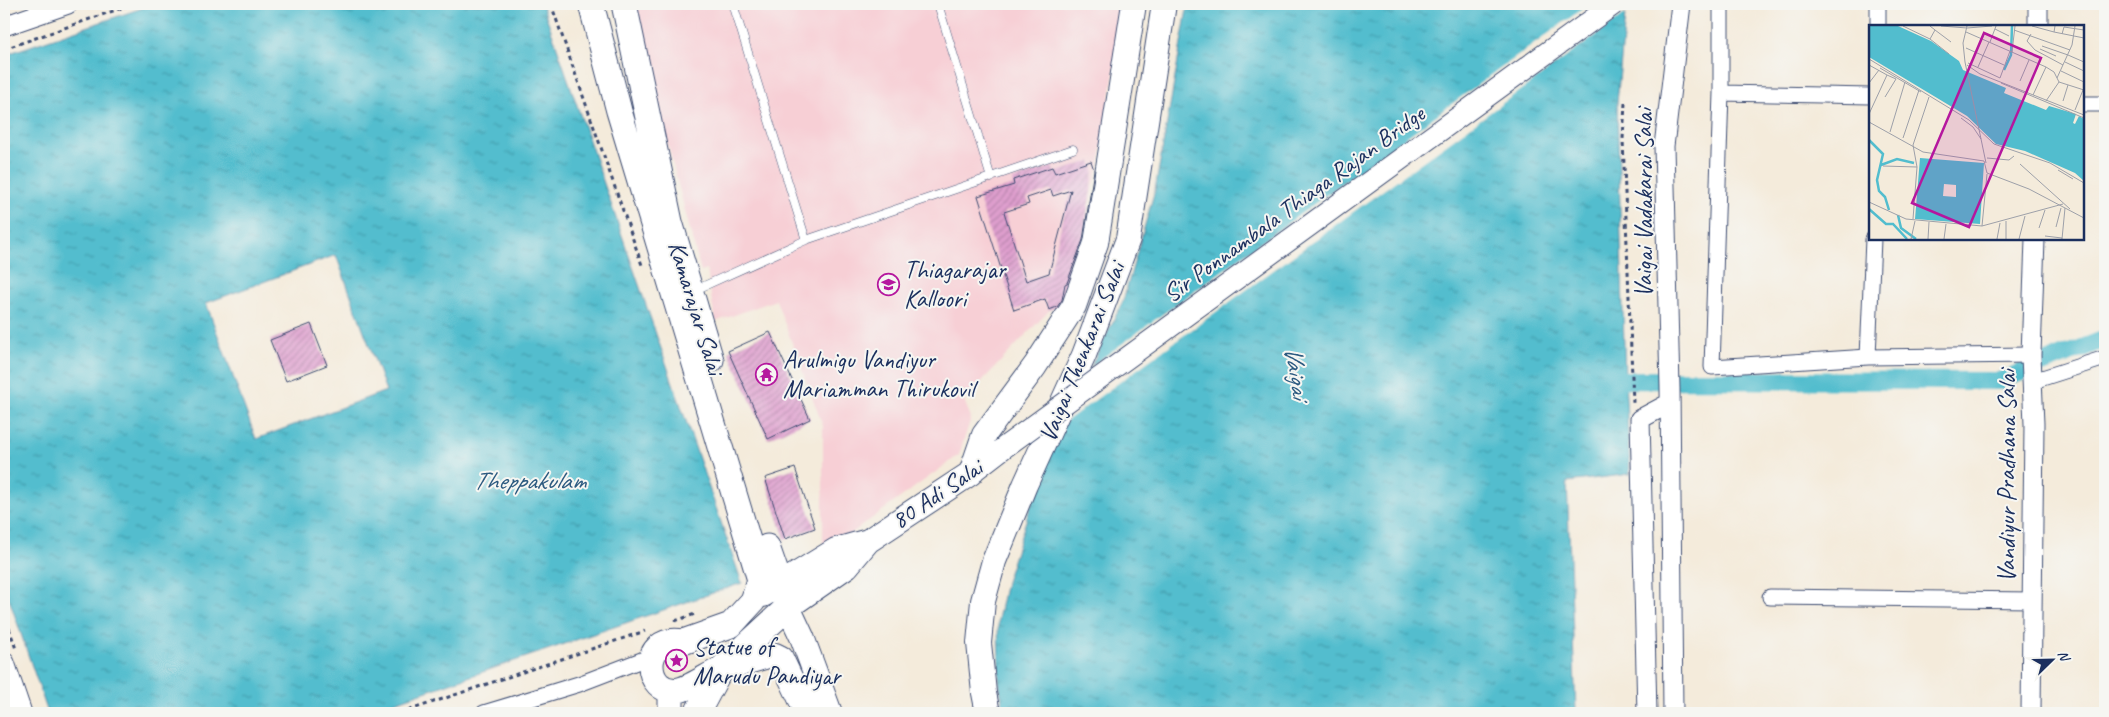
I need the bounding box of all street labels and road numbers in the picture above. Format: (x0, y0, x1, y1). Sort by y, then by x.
street label: Sir Ponnambala Thiaga Rajan Bridge (1157, 97, 1433, 310)
street label: Vaigai Vadakarai Salai (1628, 105, 1660, 298)
street label: Kamarajar Salai (661, 237, 732, 382)
street label: Vaigai Thenkarai Salai (1031, 254, 1134, 446)
street label: Vandiyur Pradhana Salai (1991, 366, 2023, 582)
street label: 80 Adi Salai (885, 450, 991, 536)

